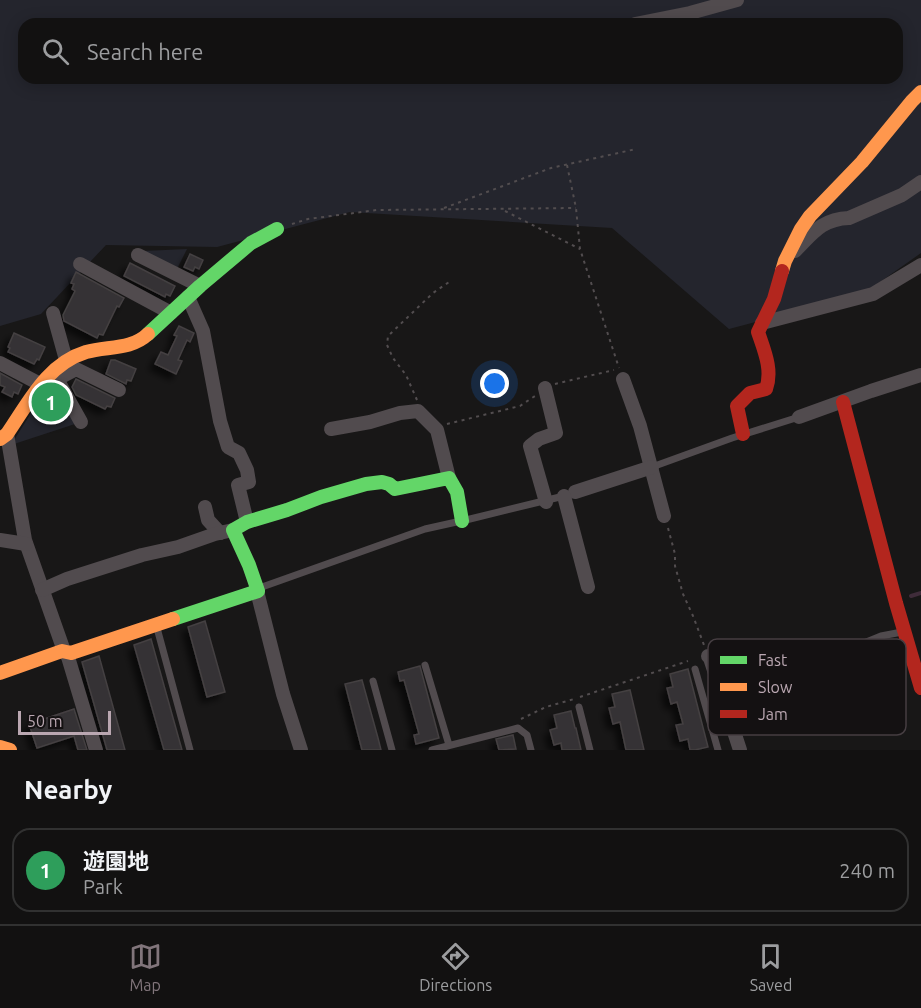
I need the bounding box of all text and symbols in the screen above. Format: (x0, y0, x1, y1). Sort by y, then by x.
search box (18, 18, 903, 84)
icon: search (39, 35, 72, 68)
text: Search here (87, 39, 203, 64)
your location (480, 369, 509, 398)
pin: 1 (32, 380, 70, 424)
legend (708, 639, 906, 735)
text: Fast (758, 651, 788, 669)
text: Slow (758, 678, 793, 696)
text: Jam (758, 705, 788, 723)
scale bar (18, 708, 111, 736)
text: 50 m (27, 712, 63, 730)
text: Nearby (24, 775, 112, 804)
text: 遊園地 (83, 848, 149, 873)
text: 1 (40, 859, 51, 882)
text: 240 m (839, 859, 895, 882)
text: Park (83, 875, 123, 898)
tab: Map (129, 940, 162, 994)
tab: Directions (419, 940, 492, 994)
tab: Saved (750, 940, 792, 994)

